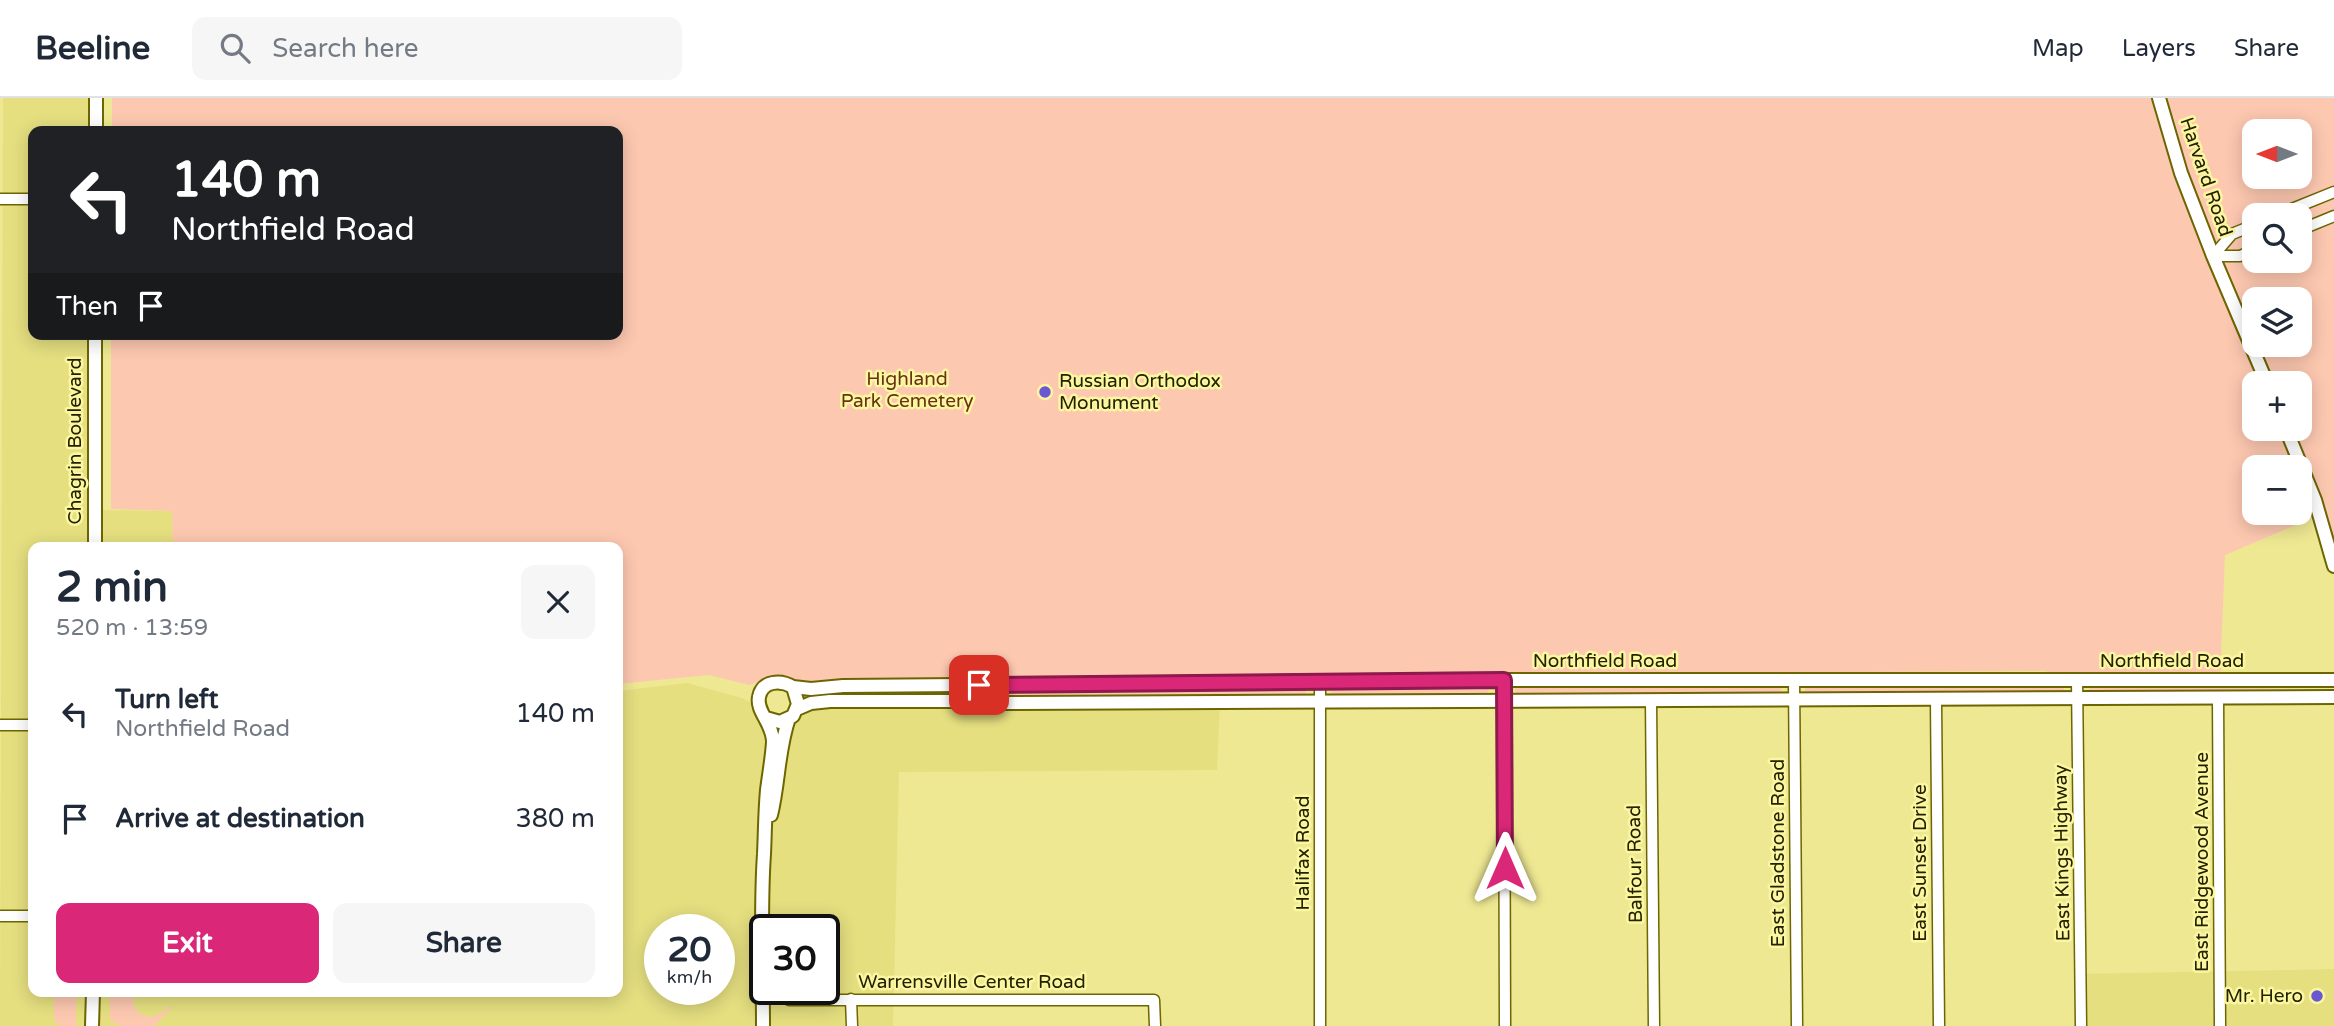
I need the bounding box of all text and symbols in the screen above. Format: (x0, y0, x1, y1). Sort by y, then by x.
search box (192, 17, 682, 80)
text: Beeline (35, 29, 150, 68)
icon: search (216, 29, 254, 67)
text: Search here (272, 33, 418, 64)
text: Map (2032, 34, 2084, 63)
text: Layers (2122, 34, 2196, 63)
text: Share (2234, 34, 2299, 63)
street label: Harvard Road (2175, 115, 2237, 239)
north arrow (2242, 119, 2312, 189)
map controls (2242, 119, 2312, 525)
text: 140 m (171, 151, 321, 210)
icon: left (56, 154, 147, 245)
button: search (2242, 203, 2312, 273)
text: Northfield Road (171, 211, 415, 249)
icon: arrive (132, 287, 170, 325)
button: layers (2242, 287, 2312, 357)
text: Then (56, 291, 118, 322)
street label: Chagrin Boulevard (64, 357, 86, 525)
park label: Highland Park Cemetery (841, 368, 973, 412)
place label: Russian Orthodox Monument (1059, 370, 1221, 414)
button: + (2242, 371, 2312, 441)
marker: Russian Orthodox Monument (1037, 384, 1053, 400)
button: − (2242, 455, 2312, 525)
text: 2 min (56, 562, 168, 613)
button: close (521, 565, 595, 639)
text: 520 m · 13:59 (56, 614, 208, 642)
street label: Northfield Road (1533, 650, 1677, 672)
street label: Northfield Road (2100, 650, 2244, 672)
pin (949, 655, 1009, 715)
icon: arrive (960, 666, 998, 704)
text: Turn left (115, 684, 218, 715)
icon: left (56, 695, 94, 733)
text: 140 m (515, 698, 595, 729)
text: Northfield Road (115, 715, 290, 743)
street label: East Ridgewood Avenue (2191, 752, 2213, 972)
street label: East Gladstone Road (1767, 759, 1789, 947)
street label: East Kings Highway (2049, 764, 2075, 942)
street label: East Sunset Drive (1909, 784, 1931, 942)
street label: Halifax Road (1292, 795, 1314, 911)
icon: arrive (56, 800, 94, 838)
text: Arrive at destination (115, 803, 365, 834)
text: 380 m (515, 803, 595, 834)
street label: Balfour Road (1623, 805, 1647, 923)
position arrow (1468, 831, 1542, 905)
button: Exit (56, 903, 319, 983)
button: Share (333, 903, 595, 983)
speed limit sign: 30 (749, 914, 840, 1005)
text: 20 (668, 929, 711, 971)
text: km/h (667, 966, 712, 988)
street label: Warrensville Center Road (858, 971, 1086, 993)
place label: Mr. Hero (2225, 985, 2303, 1007)
marker: Mr. Hero (2309, 988, 2325, 1004)

